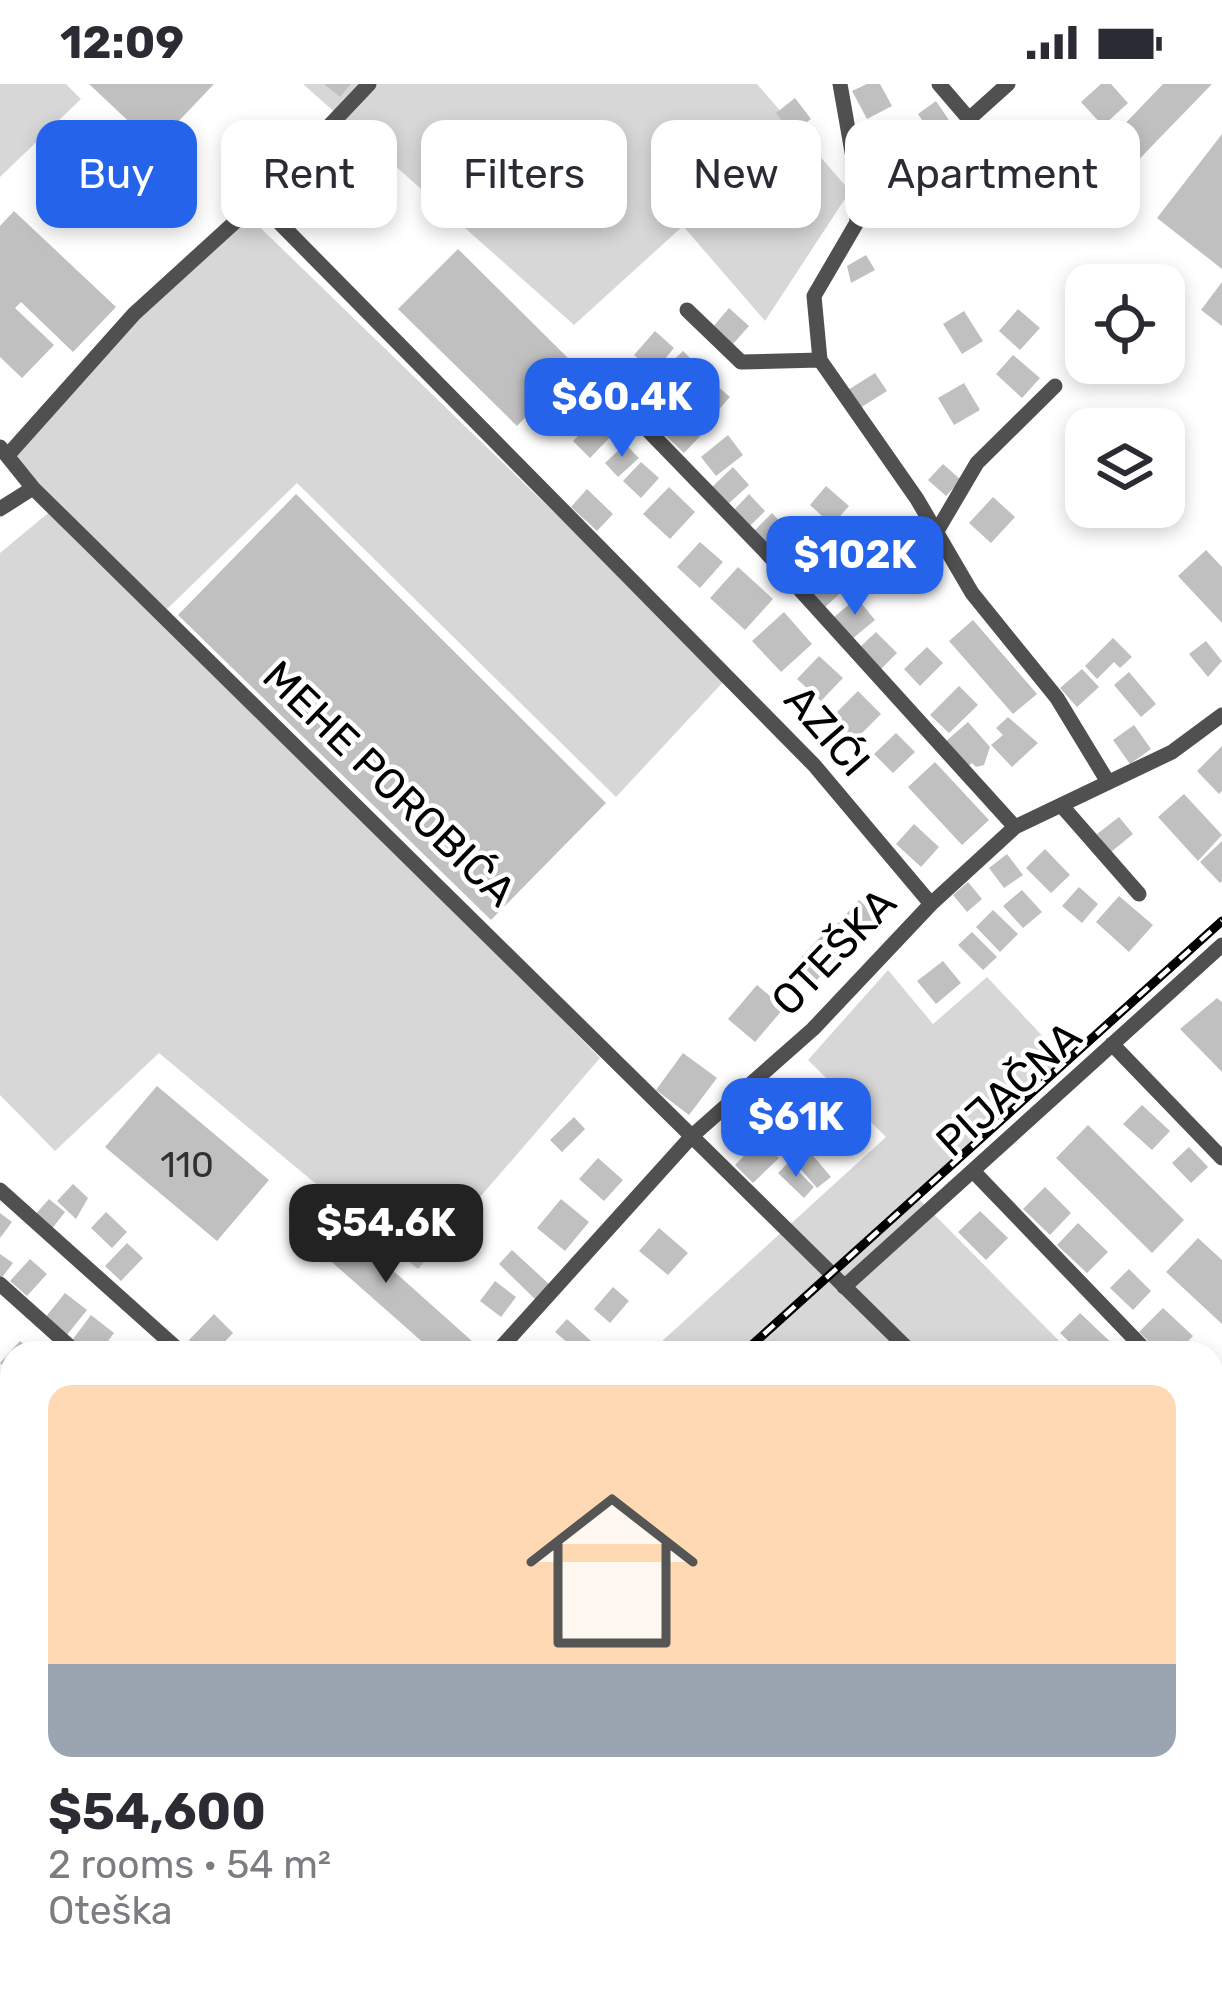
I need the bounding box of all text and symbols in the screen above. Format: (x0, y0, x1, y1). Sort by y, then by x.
text: 12:09 (60, 16, 184, 69)
chip: Buy (36, 120, 197, 228)
chip: Rent (221, 120, 397, 228)
chip: Filters (421, 120, 627, 228)
chip: New (651, 120, 821, 228)
chip: Apartment (845, 120, 1140, 228)
map controls (1065, 264, 1185, 528)
button: locate (1065, 264, 1185, 384)
pin: $60.4K (524, 358, 720, 460)
text: $60.4K (552, 374, 692, 420)
button: layers (1065, 408, 1185, 528)
pin: $102K (771, 516, 939, 618)
text: $102K (793, 532, 917, 578)
street label: MEHE POROBIĆA (253, 651, 525, 917)
street label: AZIĆI (774, 675, 880, 787)
street label: OTEŠKA (761, 878, 907, 1026)
street label: PIJAČNA (926, 1011, 1092, 1167)
pin: $61K (725, 1078, 867, 1180)
text: $61K (748, 1094, 844, 1140)
house number: 110 (160, 1143, 214, 1186)
pin: $54.6K (288, 1184, 484, 1286)
text: $54.6K (316, 1200, 456, 1246)
icon: home (504, 1463, 720, 1679)
text: $54,600 (48, 1781, 266, 1842)
text: 2 rooms · 54 m² (48, 1842, 331, 1888)
text: Oteška (48, 1888, 173, 1934)

